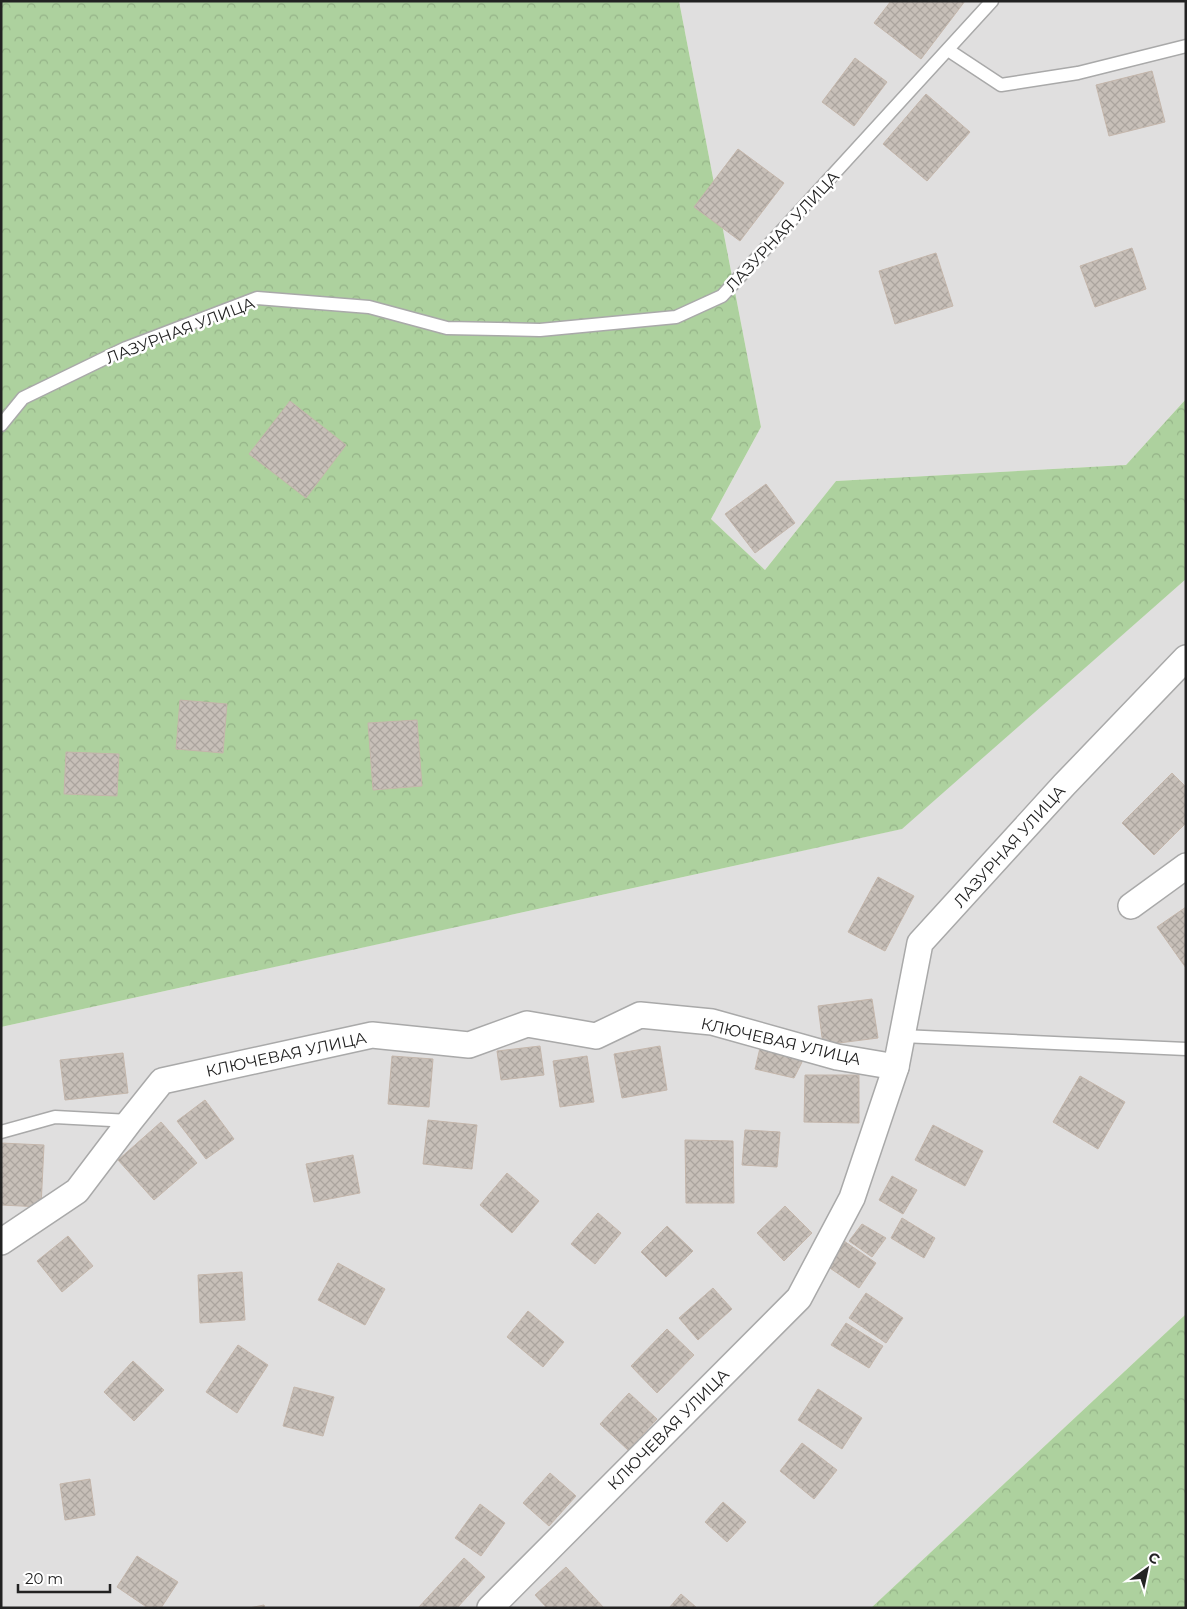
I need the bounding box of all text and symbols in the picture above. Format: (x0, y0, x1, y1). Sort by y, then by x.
street label: ЛАЗУРНАЯ УЛИЦА (722, 167, 843, 296)
street label: ЛАЗУРНАЯ УЛИЦА (103, 293, 257, 368)
street label: ЛАЗУРНАЯ УЛИЦА (949, 781, 1069, 911)
street label: КЛЮЧЕВАЯ УЛИЦА (699, 1014, 863, 1069)
street label: КЛЮЧЕВАЯ УЛИЦА (204, 1028, 368, 1081)
street label: КЛЮЧЕВАЯ УЛИЦА (604, 1365, 733, 1494)
north arrow (1122, 1544, 1172, 1594)
text: С (1145, 1548, 1163, 1568)
scale bar (18, 1562, 110, 1594)
text: 20 m (25, 1569, 63, 1588)

